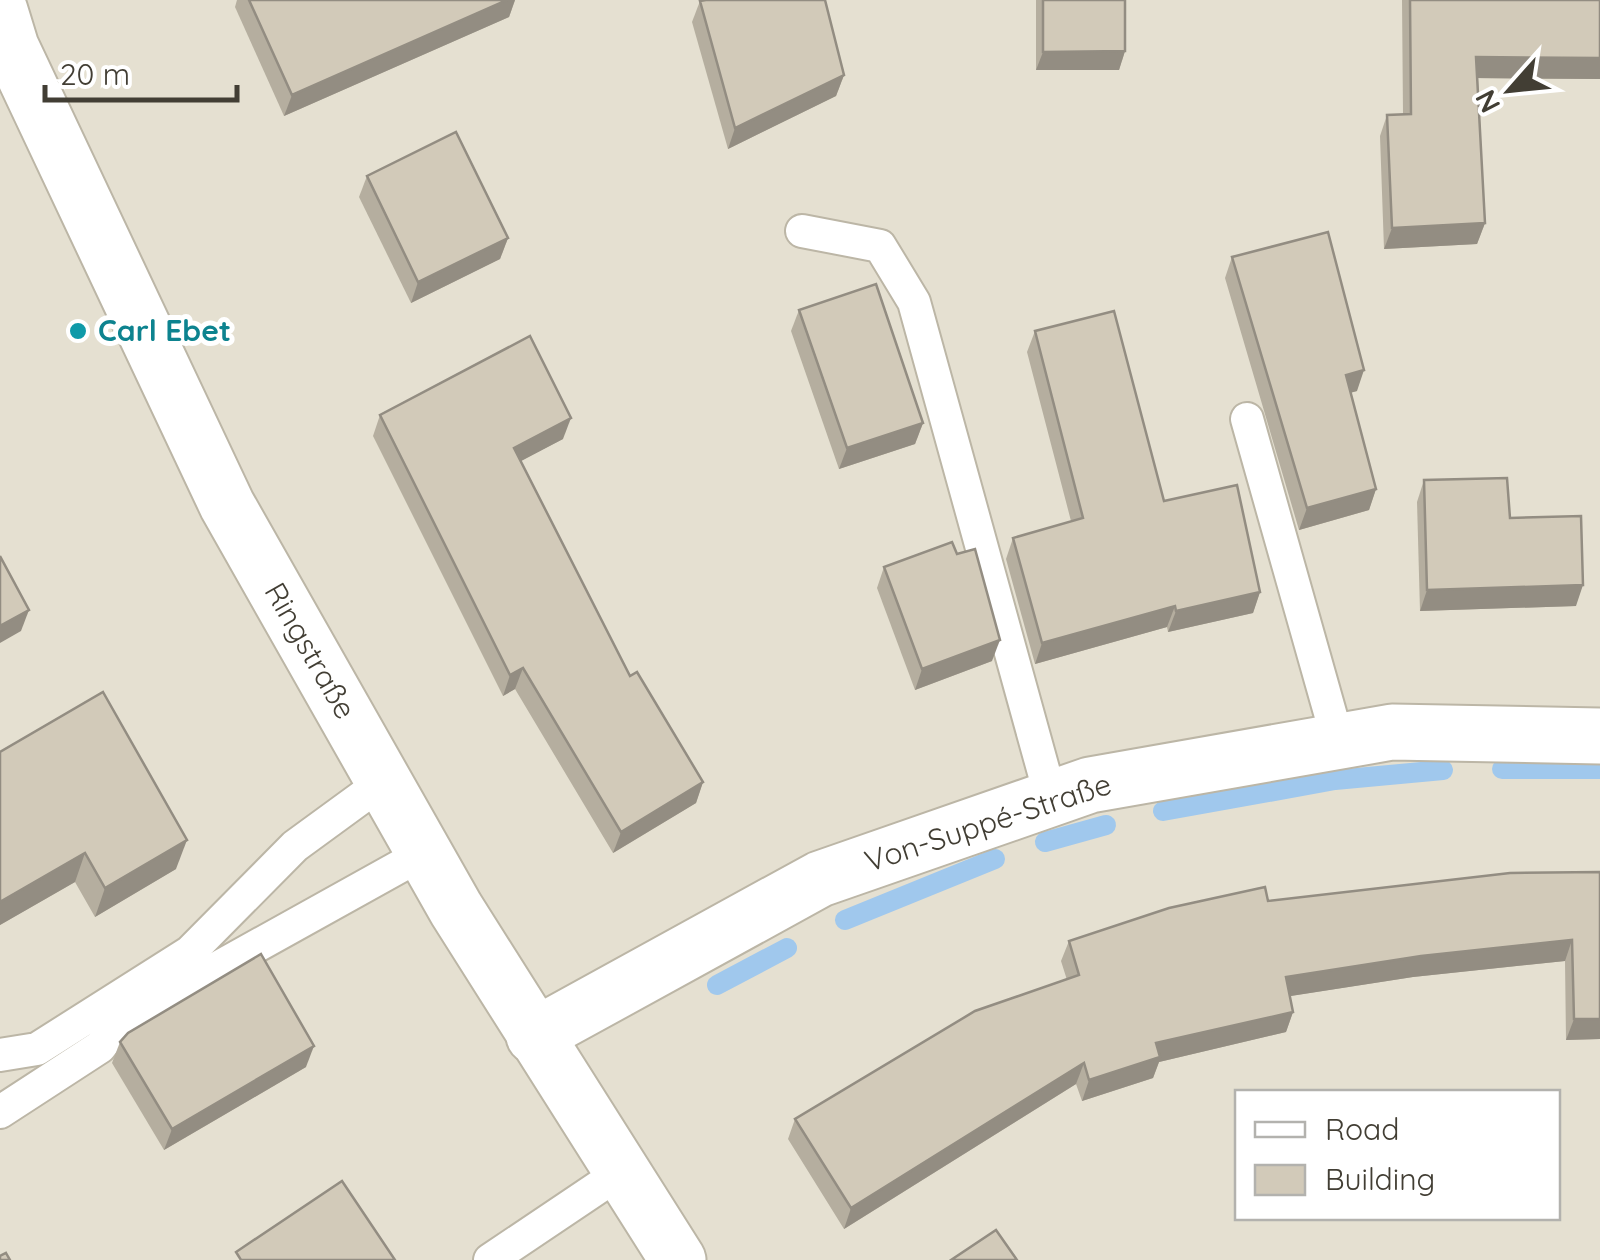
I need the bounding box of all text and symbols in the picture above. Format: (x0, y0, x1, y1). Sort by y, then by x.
scale bar (45, 40, 238, 102)
north arrow (1460, 40, 1560, 140)
text: 20 m (60, 55, 130, 93)
text: N (1467, 84, 1508, 119)
place label: Carl Ebet (98, 311, 231, 349)
marker: Carl Ebet (67, 320, 89, 342)
street label: Ringstraße (257, 576, 365, 725)
street label: Von-Suppé-Straße (860, 764, 1116, 880)
legend (1235, 1090, 1560, 1220)
text: Road (1325, 1110, 1399, 1148)
text: Building (1325, 1160, 1435, 1198)

